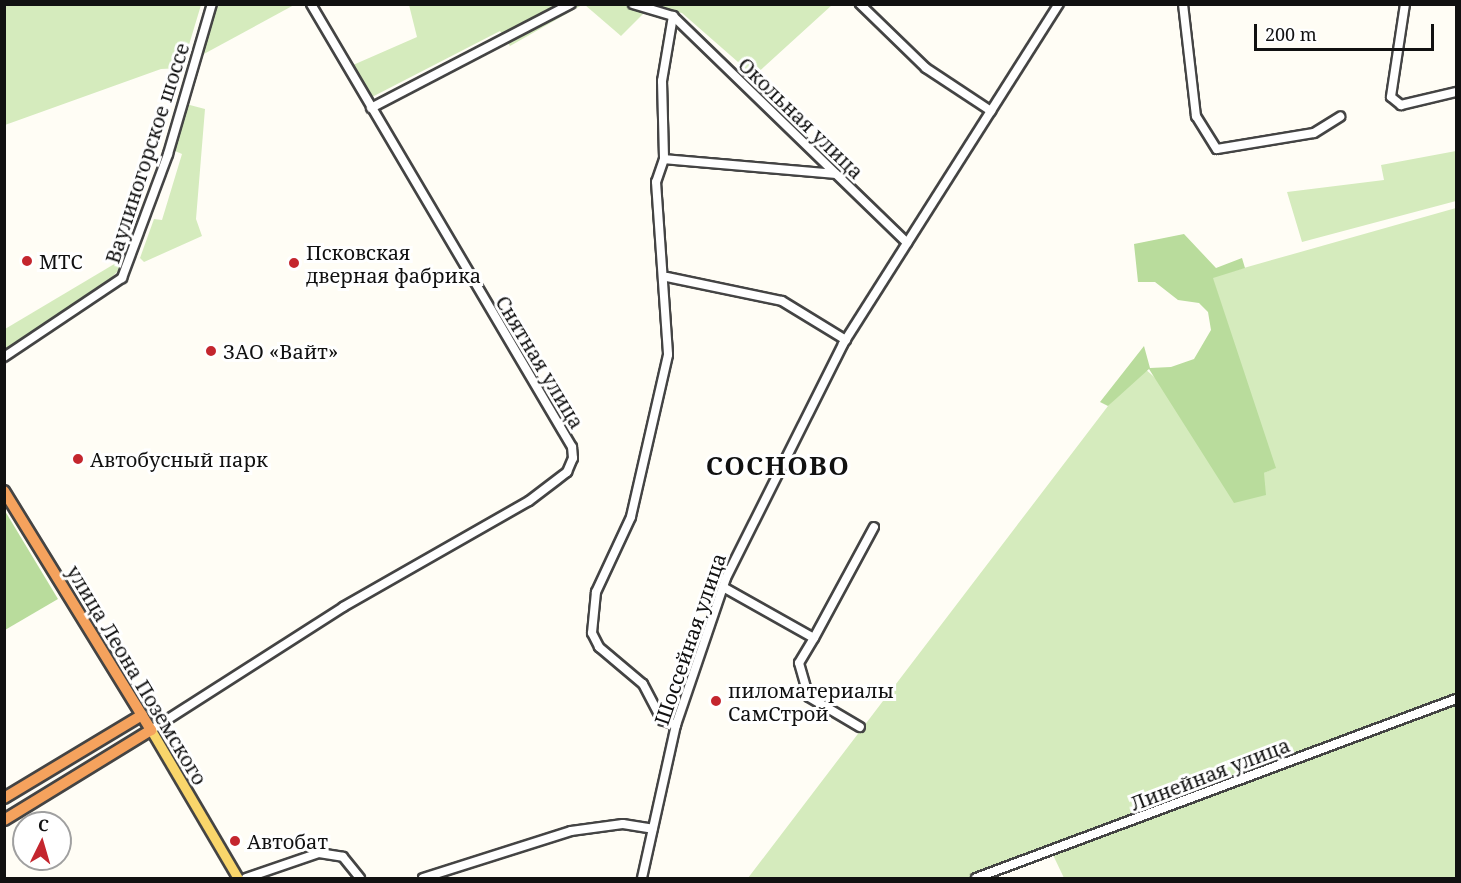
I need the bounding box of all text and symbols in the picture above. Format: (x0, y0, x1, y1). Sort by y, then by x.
scale bar (1257, 12, 1437, 50)
text: 200 m (1265, 22, 1317, 46)
street label: Ваулиногорское шоссе (100, 40, 194, 266)
street label: Окольная улица (734, 52, 868, 184)
place label: Псковская дверная фабрика (306, 240, 481, 287)
place label: МТС (39, 249, 83, 273)
marker: МТС (20, 254, 34, 268)
marker: Псковская дверная фабрика (287, 256, 301, 270)
street label: Снятная улица (491, 291, 589, 433)
place label: ЗАО «Вайт» (223, 339, 338, 363)
marker: ЗАО «Вайт» (204, 344, 218, 358)
place label: Автобусный парк (90, 447, 268, 471)
district label: СОСНОВО (706, 450, 850, 482)
marker: Автобусный парк (71, 452, 85, 466)
street label: Шоссейная улица (649, 550, 731, 728)
street label: улица Леона Поземского (62, 561, 212, 789)
place label: пиломатериалы СамСтрой (728, 678, 894, 725)
marker: пиломатериалы СамСтрой (709, 694, 723, 708)
street label: Линейная улица (1127, 733, 1293, 815)
north arrow (12, 811, 72, 871)
text: С (37, 814, 50, 836)
place label: Автобат (247, 829, 328, 853)
marker: Автобат (228, 834, 242, 848)

